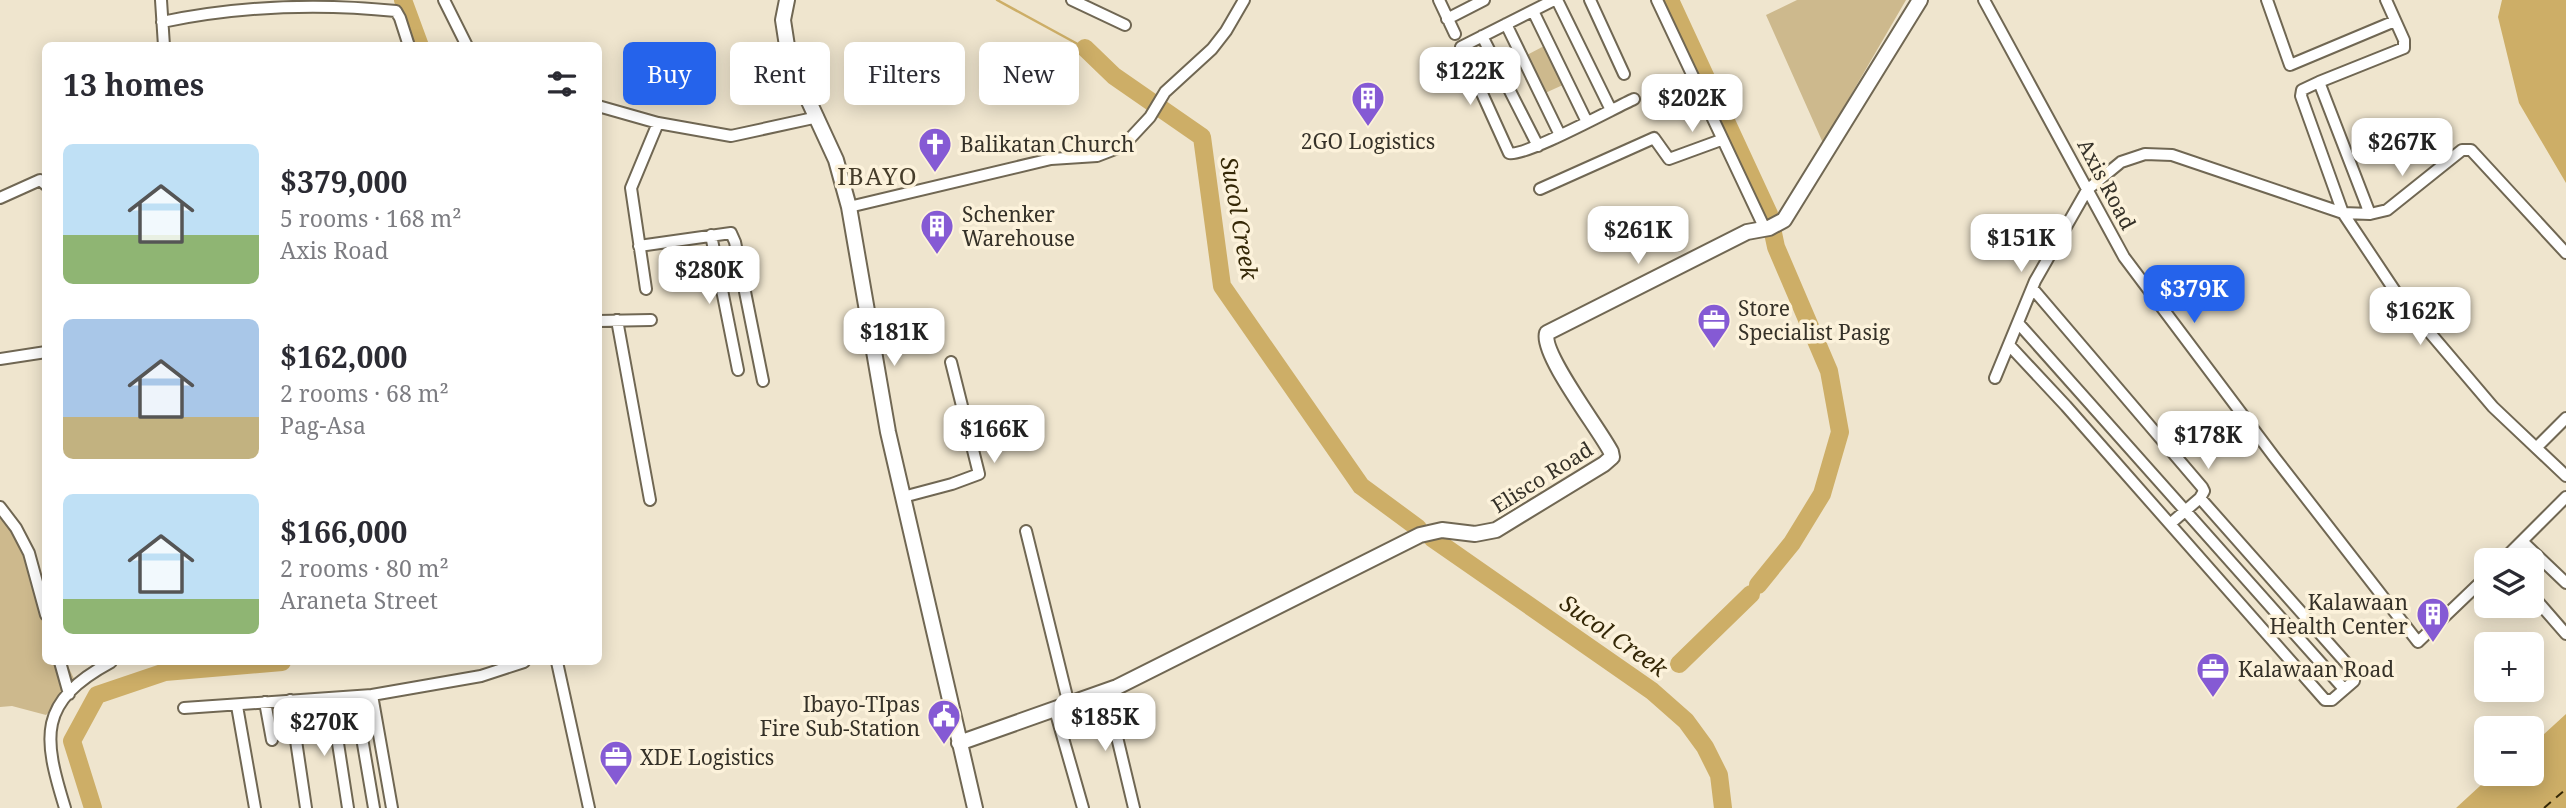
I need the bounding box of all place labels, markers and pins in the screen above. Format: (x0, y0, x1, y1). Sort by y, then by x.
pin: $122K (1421, 48, 1519, 107)
pin: $202K (1643, 74, 1741, 134)
building icon: 2GO Logistics (1349, 79, 1387, 128)
pin: $267K (2353, 118, 2451, 178)
church icon: Balikatan Church (916, 125, 954, 174)
place label: 2GO Logistics (1301, 127, 1435, 155)
place label: Balikatan Church (960, 130, 1134, 158)
place label: Schenker Warehouse (962, 200, 1075, 252)
pin: $261K (1589, 206, 1687, 266)
building icon: Schenker Warehouse (918, 207, 956, 256)
pin: $151K (1972, 215, 2070, 274)
pin: $280K (660, 246, 758, 306)
pin: $379K (2145, 266, 2243, 325)
pin: $162K (2371, 288, 2469, 347)
place label: Store Specialist Pasig (1738, 294, 1891, 346)
office icon: Store Specialist Pasig (1695, 301, 1733, 350)
pin: $181K (845, 308, 943, 368)
pin: $166K (945, 406, 1043, 465)
pin: $178K (2159, 412, 2257, 471)
place label: Kalawaan Health Center (2269, 588, 2408, 640)
building icon: Kalawaan Health Center (2414, 595, 2452, 644)
office icon: Kalawaan Road (2194, 650, 2232, 699)
place label: Kalawaan Road (2238, 655, 2394, 683)
place label: Ibayo-TIpas Fire Sub-Station (760, 690, 920, 742)
pin: $185K (1056, 694, 1154, 753)
public building icon: Ibayo-TIpas Fire Sub-Station (925, 697, 963, 746)
pin: $270K (275, 698, 373, 758)
office icon: XDE Logistics (597, 738, 635, 787)
place label: XDE Logistics (640, 743, 774, 771)

